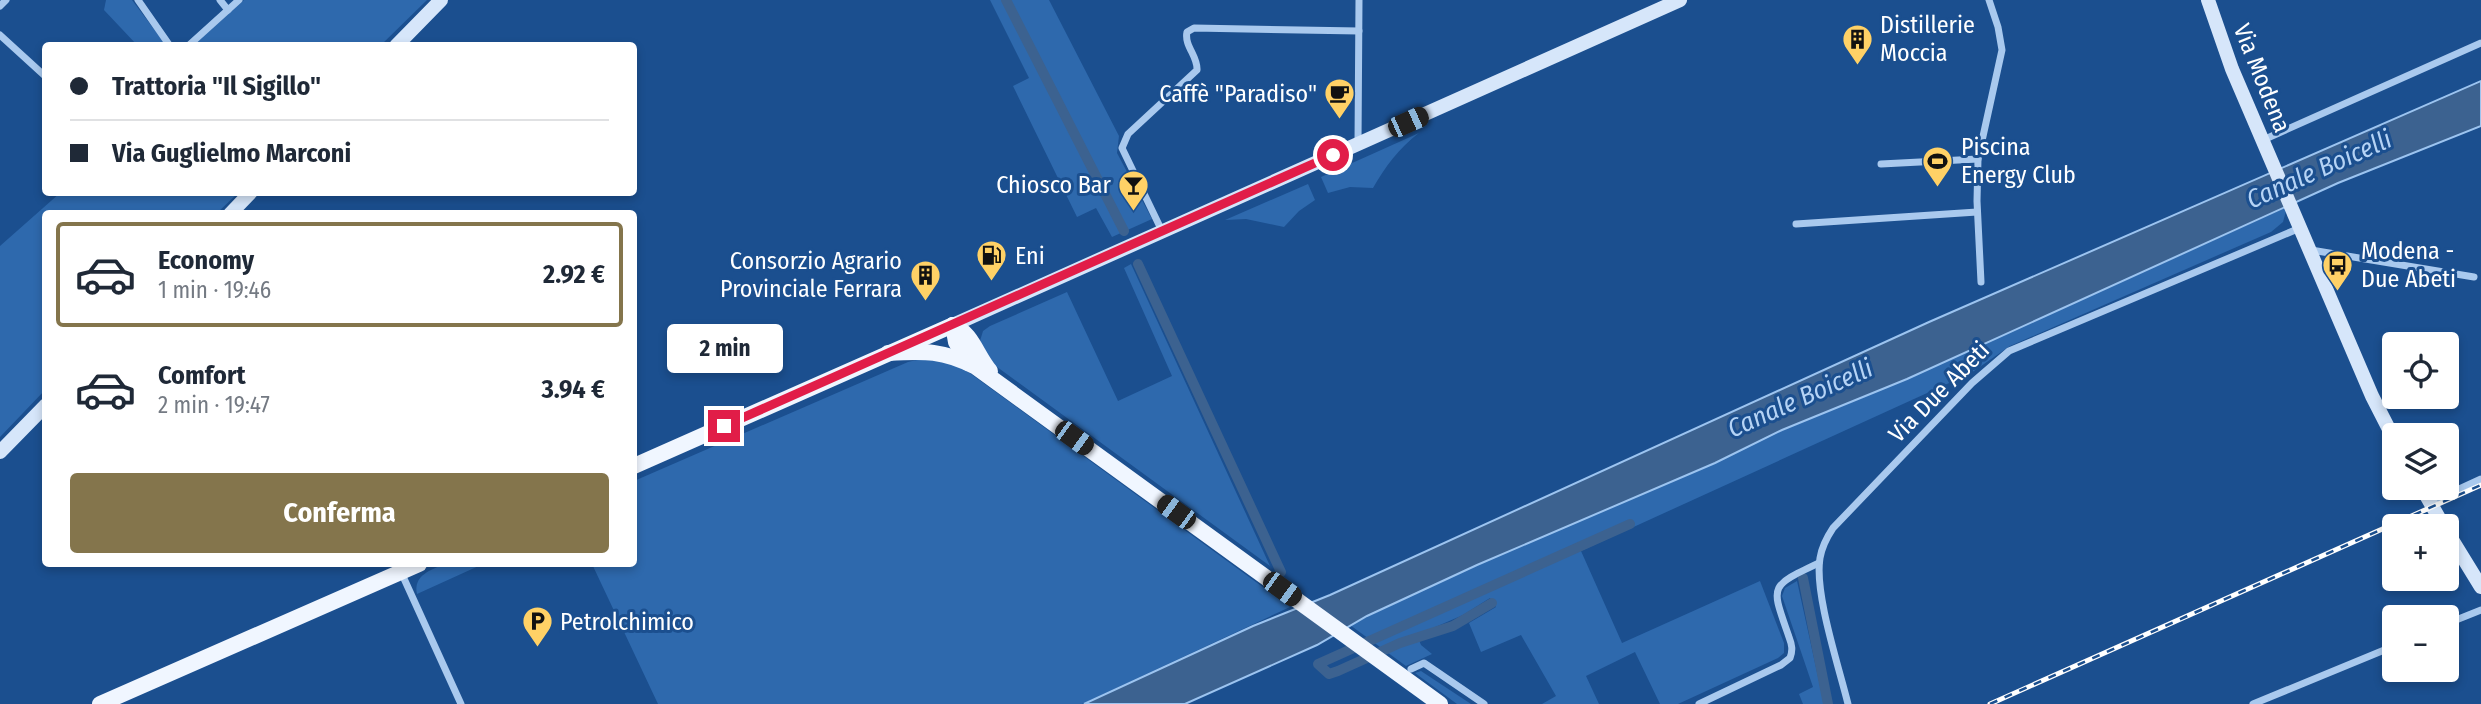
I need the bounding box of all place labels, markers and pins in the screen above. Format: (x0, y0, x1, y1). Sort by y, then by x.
place label: Distillerie Moccia (1880, 11, 1975, 67)
building icon: Distillerie Moccia (1840, 22, 1874, 66)
cafe icon: Caffè "Paradiso" (1323, 77, 1357, 121)
place label: Caffè "Paradiso" (1159, 80, 1317, 108)
place label: Piscina Energy Club (1961, 133, 2076, 189)
sports icon: Piscina Energy Club (1921, 144, 1955, 188)
bar icon: Chiosco Bar (1117, 168, 1151, 212)
place label: Chiosco Bar (996, 171, 1112, 199)
place label: Modena - Due Abeti (2361, 237, 2456, 293)
fuel station icon: Eni (975, 239, 1009, 283)
place label: Eni (1015, 242, 1045, 270)
place label: Consorzio Agrario Provinciale Ferrara (720, 247, 902, 303)
bus stop icon: Modena - Due Abeti (2321, 248, 2355, 292)
building icon: Consorzio Agrario Provinciale Ferrara (908, 258, 942, 302)
parking icon: Petrolchimico (520, 605, 554, 649)
place label: Petrolchimico (560, 608, 694, 636)

